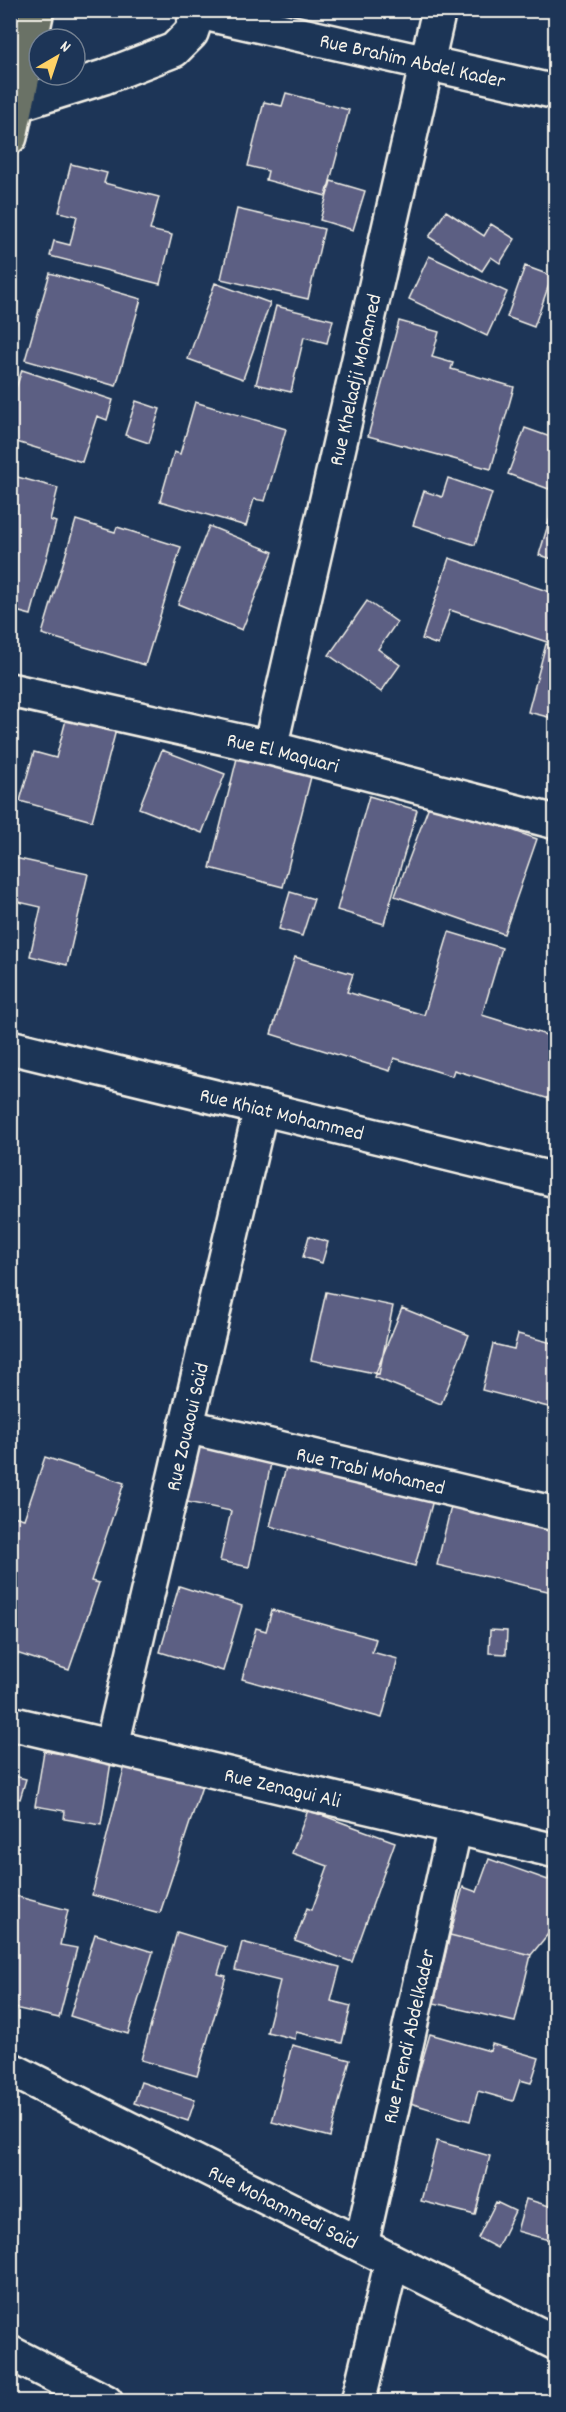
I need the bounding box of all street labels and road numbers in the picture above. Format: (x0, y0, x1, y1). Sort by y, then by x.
street label: Rue Brahim Abdel Kader (316, 27, 508, 98)
street label: Rue Kheladji Mohamed (323, 291, 392, 469)
street label: Rue El Maquari (223, 727, 342, 783)
street label: Rue Khiat Mohammed (196, 1082, 367, 1151)
street label: Rue Zouaoui Saïd (160, 1360, 219, 1494)
street label: Rue Trabi Mohamed (293, 1441, 447, 1505)
street label: Rue Zenagui Ali (221, 1762, 343, 1818)
street label: Rue Frendi Abdelkader (377, 1947, 445, 2127)
street label: Rue Mohammedi Saïd (202, 2159, 362, 2259)

